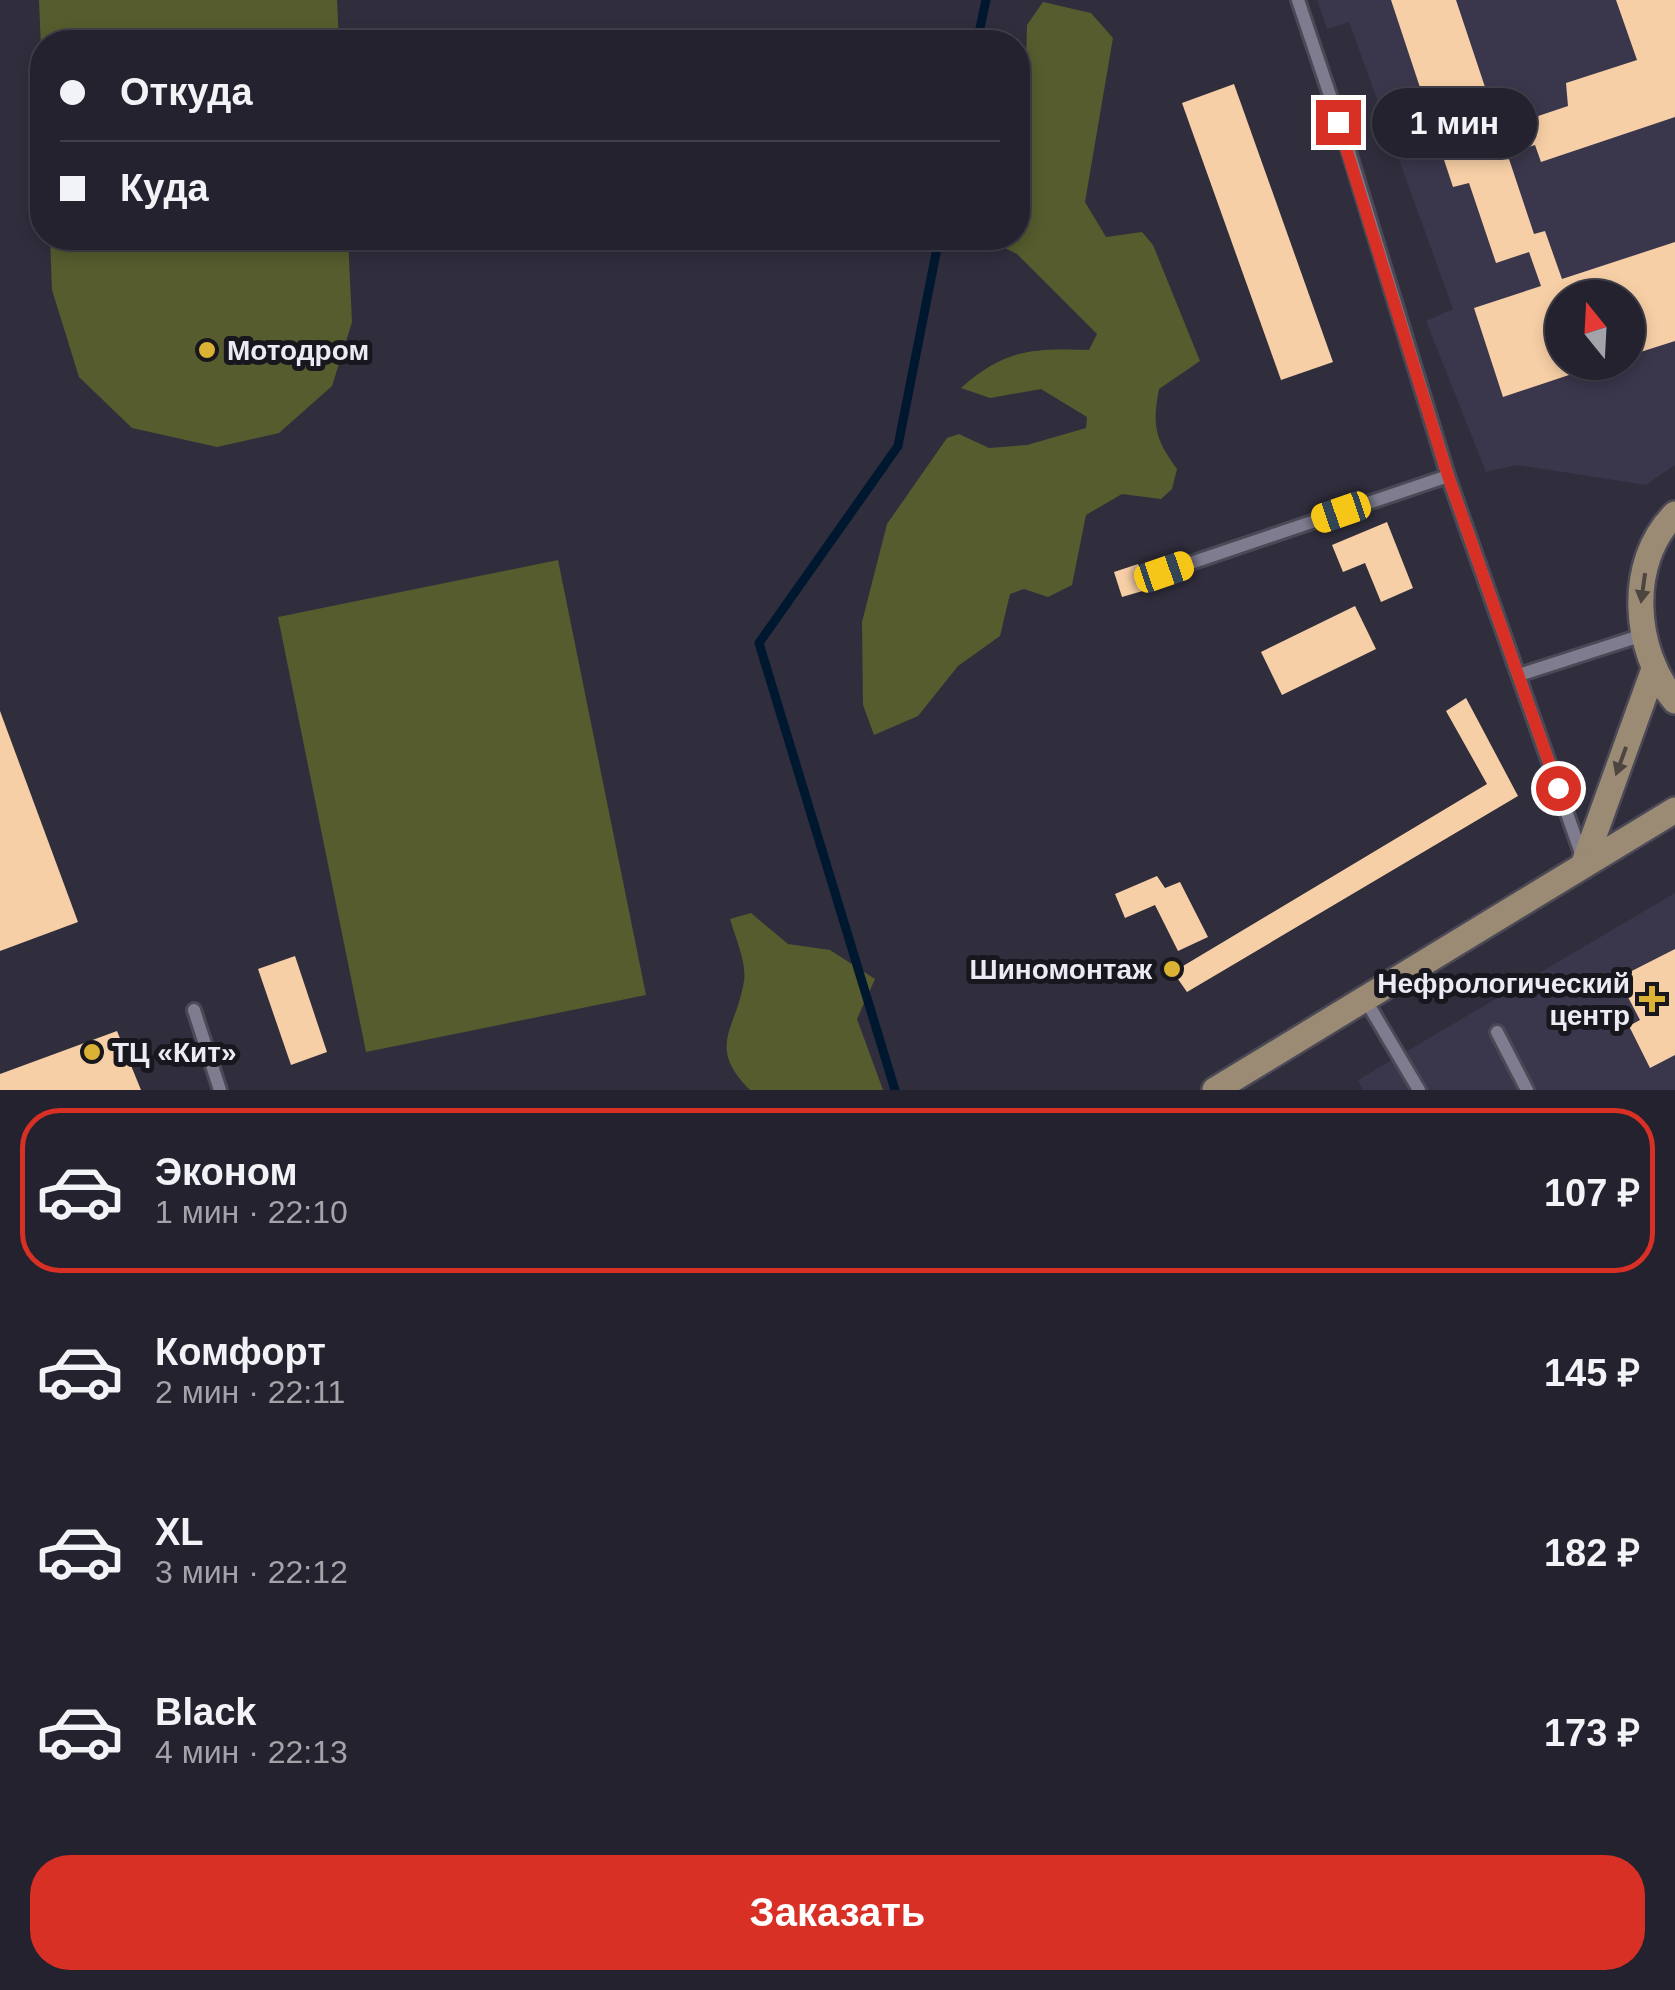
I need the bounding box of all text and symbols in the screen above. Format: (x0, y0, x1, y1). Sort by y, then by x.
text: Откуда (120, 71, 253, 113)
callout: 1 мин (1373, 87, 1538, 157)
route end (1316, 100, 1361, 145)
text: 1 мин (1410, 105, 1499, 141)
text: Куда (120, 167, 209, 209)
north arrow (1545, 280, 1645, 380)
map controls (1545, 280, 1645, 380)
place label: Мотодром (227, 335, 369, 366)
marker: Мотодром (196, 339, 218, 361)
car (1308, 488, 1374, 536)
car (1131, 548, 1197, 596)
one-way arrow (1635, 573, 1651, 604)
one-way arrow (1613, 746, 1628, 776)
route start (1536, 766, 1581, 811)
place label: Шиномонтаж (970, 954, 1153, 985)
marker: Шиномонтаж (1161, 958, 1183, 980)
place label: Нефрологический центр (1377, 968, 1630, 1031)
marker: Нефрологический центр (1639, 986, 1665, 1012)
place label: ТЦ «Кит» (112, 1037, 237, 1068)
marker: ТЦ «Кит» (81, 1041, 103, 1063)
icon: car (35, 1146, 125, 1236)
text: Эконом (155, 1151, 298, 1193)
text: 107 ₽ (1544, 1172, 1640, 1214)
text: 1 мин · 22:10 (155, 1194, 348, 1230)
icon: car (35, 1326, 125, 1416)
text: Комфорт (155, 1331, 326, 1373)
text: 145 ₽ (1544, 1352, 1640, 1394)
text: 2 мин · 22:11 (155, 1374, 345, 1410)
icon: car (35, 1506, 125, 1596)
text: XL (155, 1511, 204, 1553)
text: 182 ₽ (1544, 1532, 1640, 1574)
text: 3 мин · 22:12 (155, 1554, 348, 1590)
icon: car (35, 1686, 125, 1776)
text: Black (155, 1691, 256, 1733)
text: 173 ₽ (1544, 1712, 1640, 1754)
text: 4 мин · 22:13 (155, 1734, 348, 1770)
button: Заказать (30, 1855, 1645, 1970)

